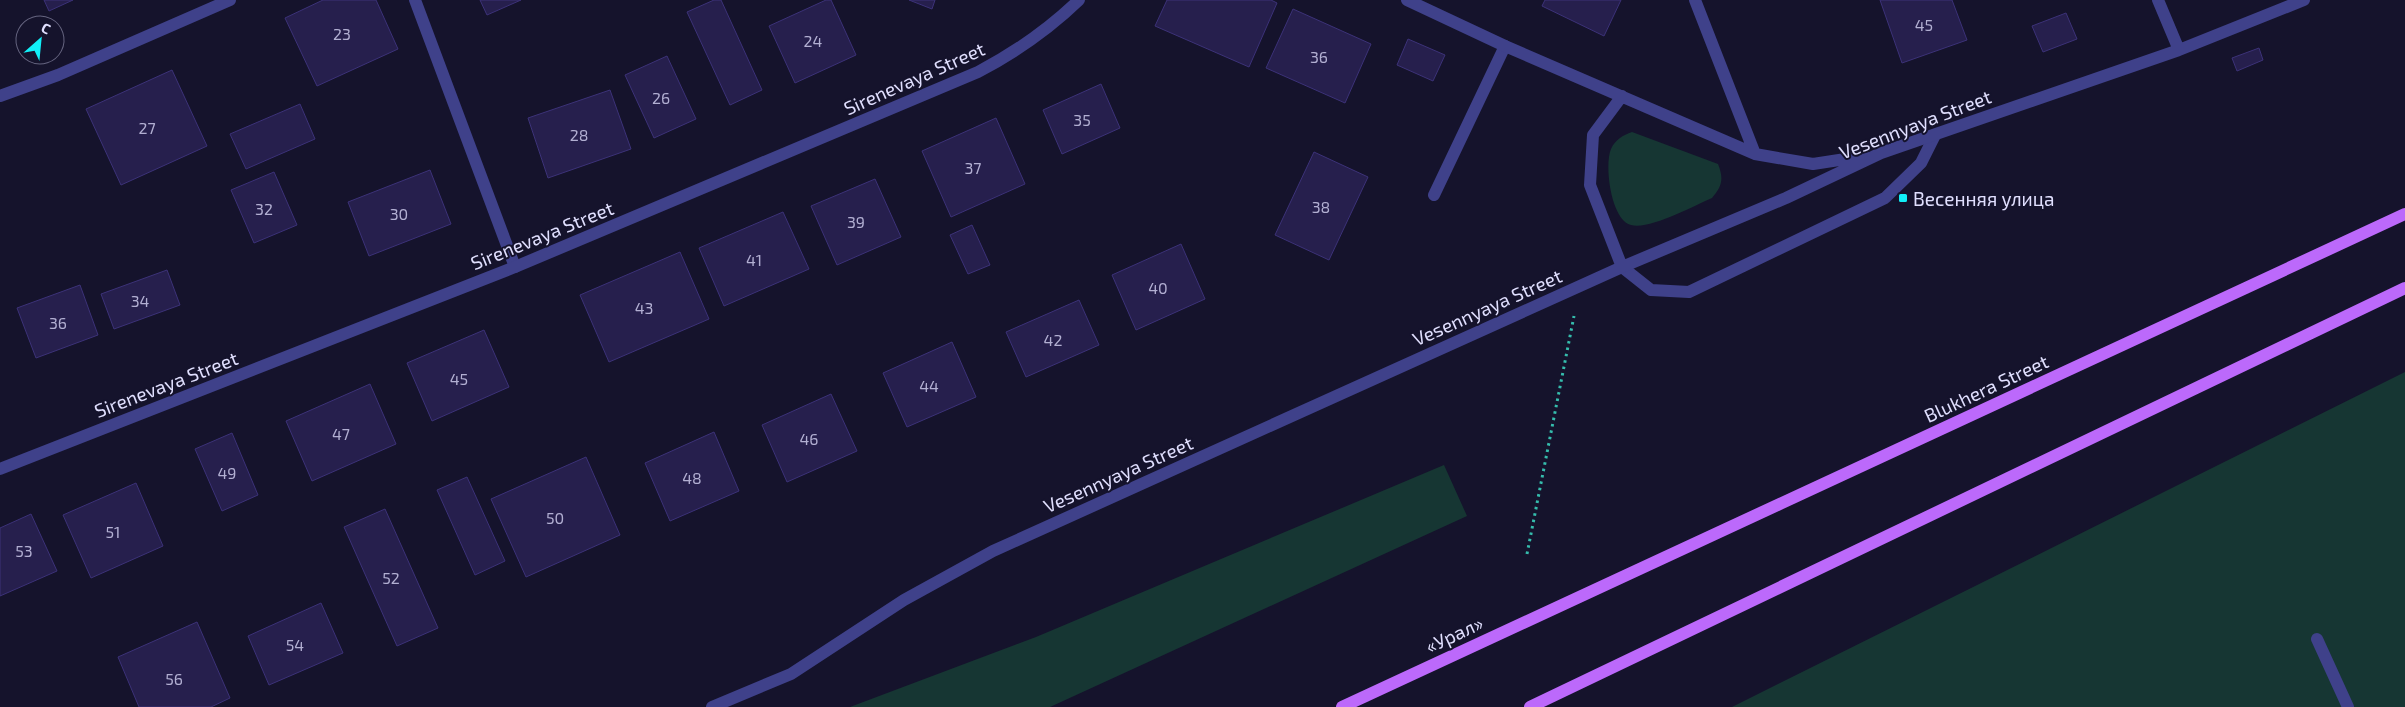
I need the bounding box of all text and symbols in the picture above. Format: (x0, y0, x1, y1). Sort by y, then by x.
north arrow (15, 15, 65, 65)
house number: 45 (1915, 15, 1933, 34)
text: С (39, 19, 54, 37)
house number: 23 (333, 24, 351, 43)
house number: 24 (804, 31, 823, 50)
street label: Sirenevaya Street (840, 37, 988, 119)
house number: 36 (1310, 47, 1328, 66)
street label: Vesennyaya Street (1836, 84, 1994, 164)
house number: 26 (652, 88, 670, 107)
house number: 35 (1073, 110, 1091, 129)
house number: 27 (138, 118, 156, 137)
house number: 28 (570, 125, 588, 144)
house number: 37 (964, 158, 982, 177)
place label: Весенняя улица (1913, 187, 2055, 211)
marker: Весенняя улица (1897, 192, 1909, 204)
street label: Sirenevaya Street (467, 196, 617, 274)
house number: 38 (1312, 197, 1330, 216)
house number: 32 (255, 199, 273, 218)
house number: 30 (390, 204, 408, 223)
house number: 39 (847, 212, 865, 231)
house number: 41 (746, 250, 762, 269)
street label: Vesennyaya Street (1409, 264, 1565, 350)
house number: 40 (1148, 278, 1168, 297)
house number: 34 (131, 291, 150, 310)
house number: 43 (635, 298, 653, 317)
house number: 36 (49, 313, 67, 332)
house number: 42 (1044, 330, 1062, 349)
street label: Sirenevaya Street (91, 346, 241, 422)
street label: Blukhera Street (1920, 349, 2052, 427)
house number: 45 (450, 369, 468, 388)
house number: 44 (919, 376, 939, 395)
house number: 47 (332, 424, 350, 443)
house number: 46 (800, 429, 819, 448)
street label: Vesennyaya Street (1040, 431, 1196, 517)
house number: 49 (218, 463, 237, 482)
house number: 48 (682, 468, 702, 487)
house number: 50 (546, 508, 564, 527)
house number: 51 (106, 522, 120, 541)
house number: 53 (15, 541, 33, 560)
house number: 52 (382, 568, 400, 587)
street label: «Урал» (1422, 611, 1486, 657)
house number: 54 (286, 635, 304, 654)
house number: 56 (165, 669, 183, 688)

